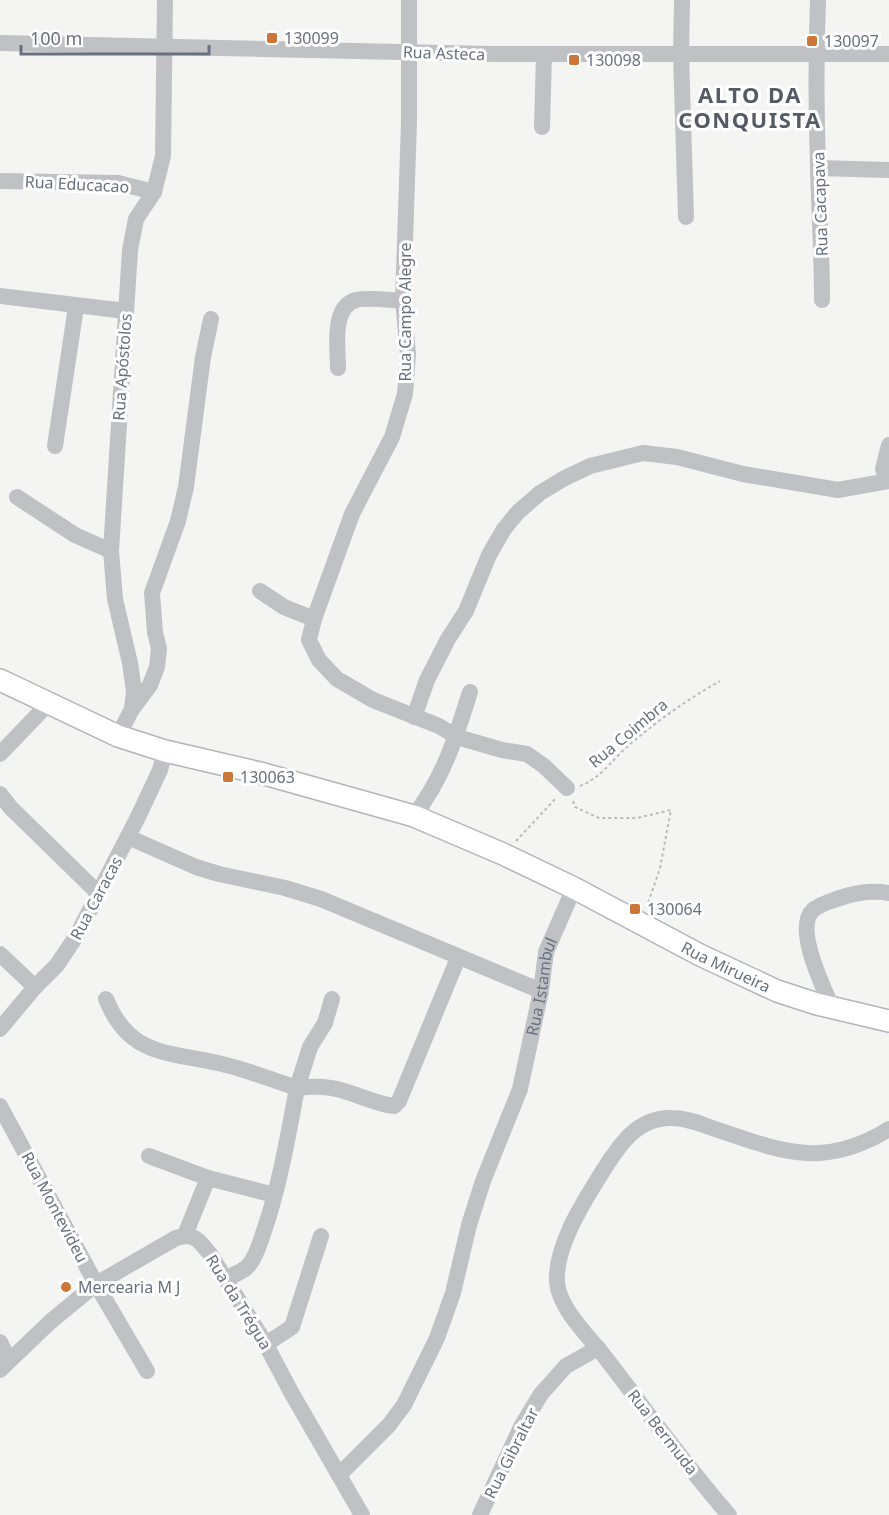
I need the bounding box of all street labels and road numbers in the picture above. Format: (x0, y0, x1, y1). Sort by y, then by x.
street label: Rua Asteca (402, 41, 486, 65)
street label: Rua Cacapava (807, 151, 833, 257)
street label: Rua Educacao (24, 170, 130, 198)
street label: Rua Campo Alegre (394, 242, 416, 382)
street label: Rua Apóstolos (107, 313, 137, 421)
street label: Rua Coimbra (584, 693, 672, 773)
street label: Rua Caracas (65, 852, 127, 944)
street label: Rua Istambul (521, 934, 562, 1038)
street label: Rua Mirueira (677, 936, 774, 997)
street label: Rua Montevideu (17, 1148, 93, 1266)
street label: Rua da Trégua (201, 1250, 277, 1354)
street label: Rua Bermuda (623, 1385, 703, 1479)
street label: Rua Gibraltar (479, 1403, 544, 1502)

